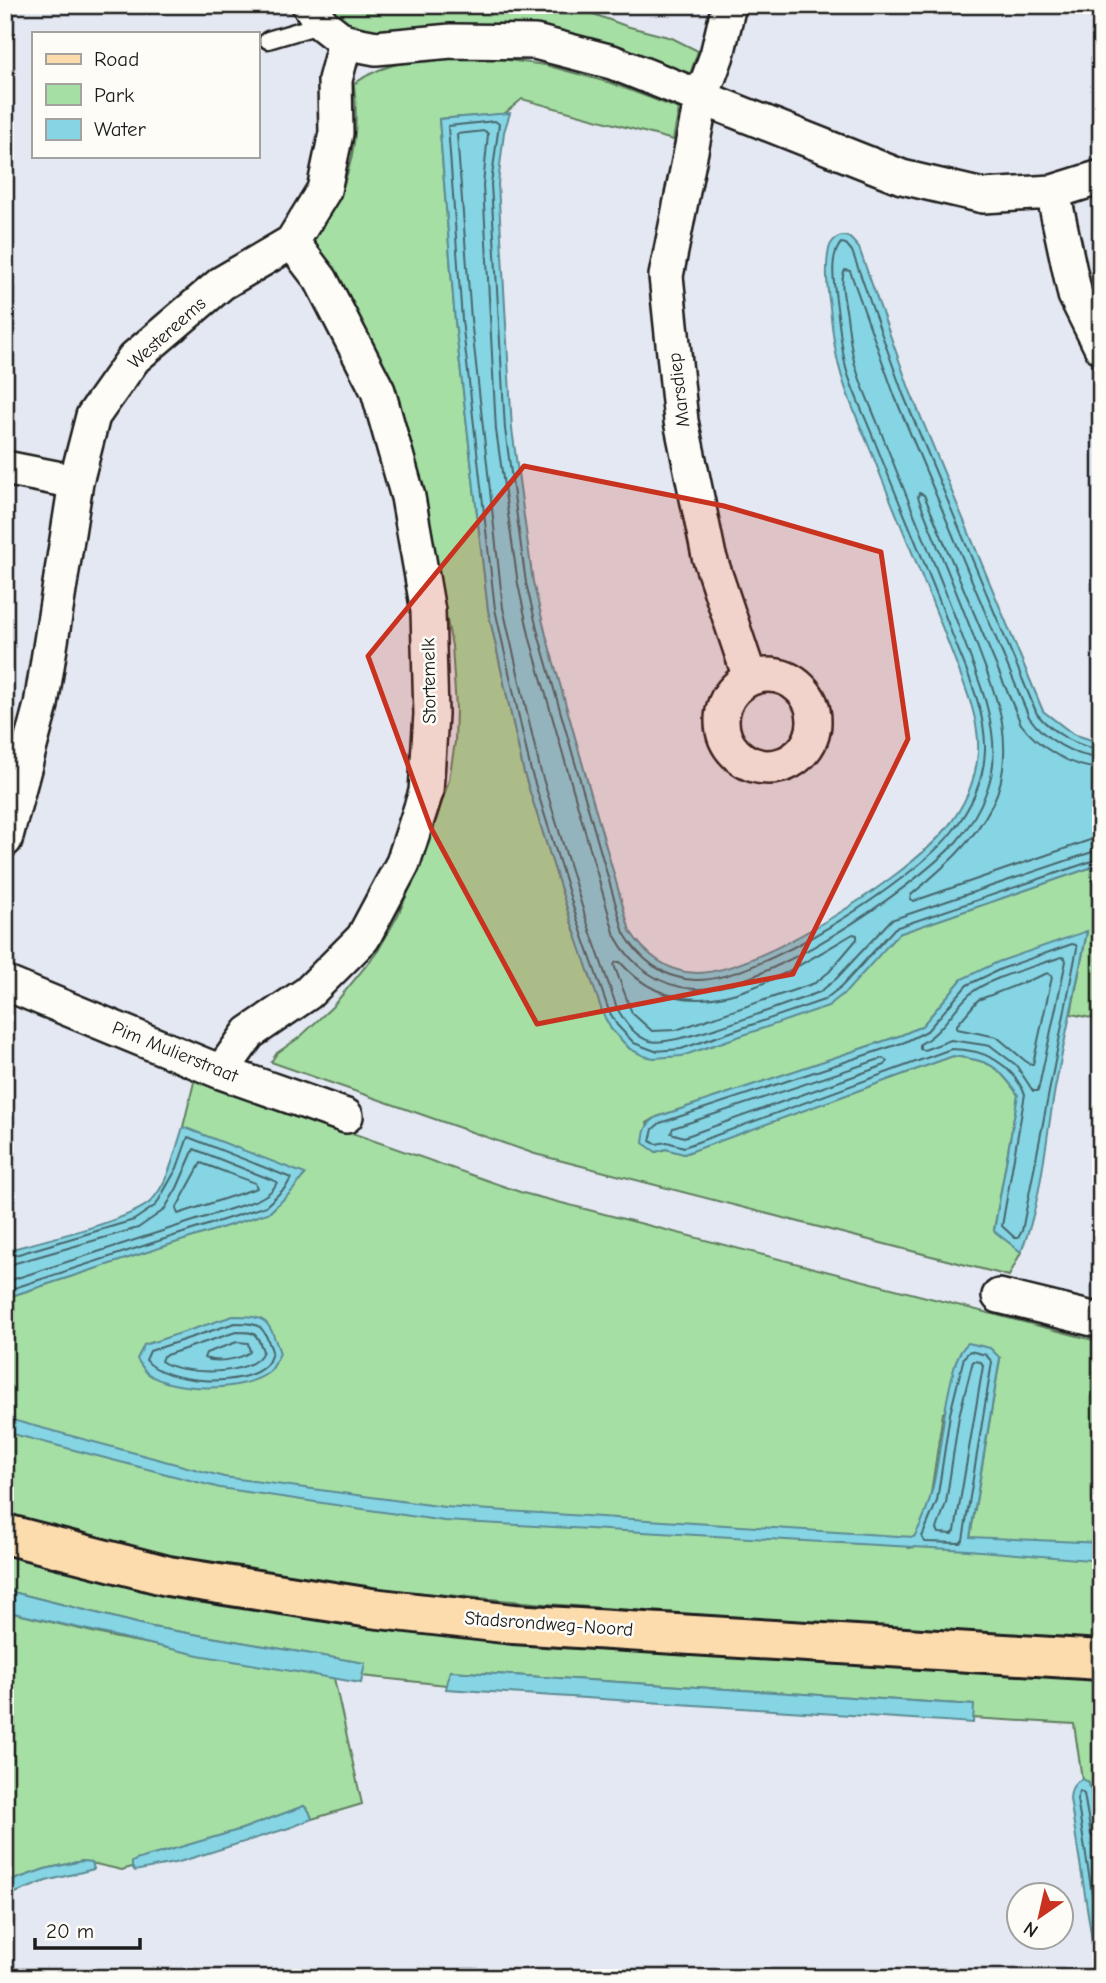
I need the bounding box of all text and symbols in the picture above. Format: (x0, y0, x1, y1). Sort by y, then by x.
legend (32, 32, 259, 158)
text: Road (94, 47, 139, 71)
text: Park (94, 83, 134, 107)
text: Water (94, 117, 147, 141)
street label: Westereems (124, 292, 210, 374)
street label: Marsdiep (664, 351, 694, 429)
street label: Stortemelk (417, 637, 441, 724)
street label: Pim Mulierstraat (109, 1017, 242, 1087)
street label: Stadsrondweg-Noord (464, 1607, 634, 1641)
north arrow (1004, 1882, 1074, 1952)
scale bar (35, 1906, 140, 1950)
text: N (1020, 1917, 1042, 1942)
text: 20 m (46, 1919, 94, 1943)

